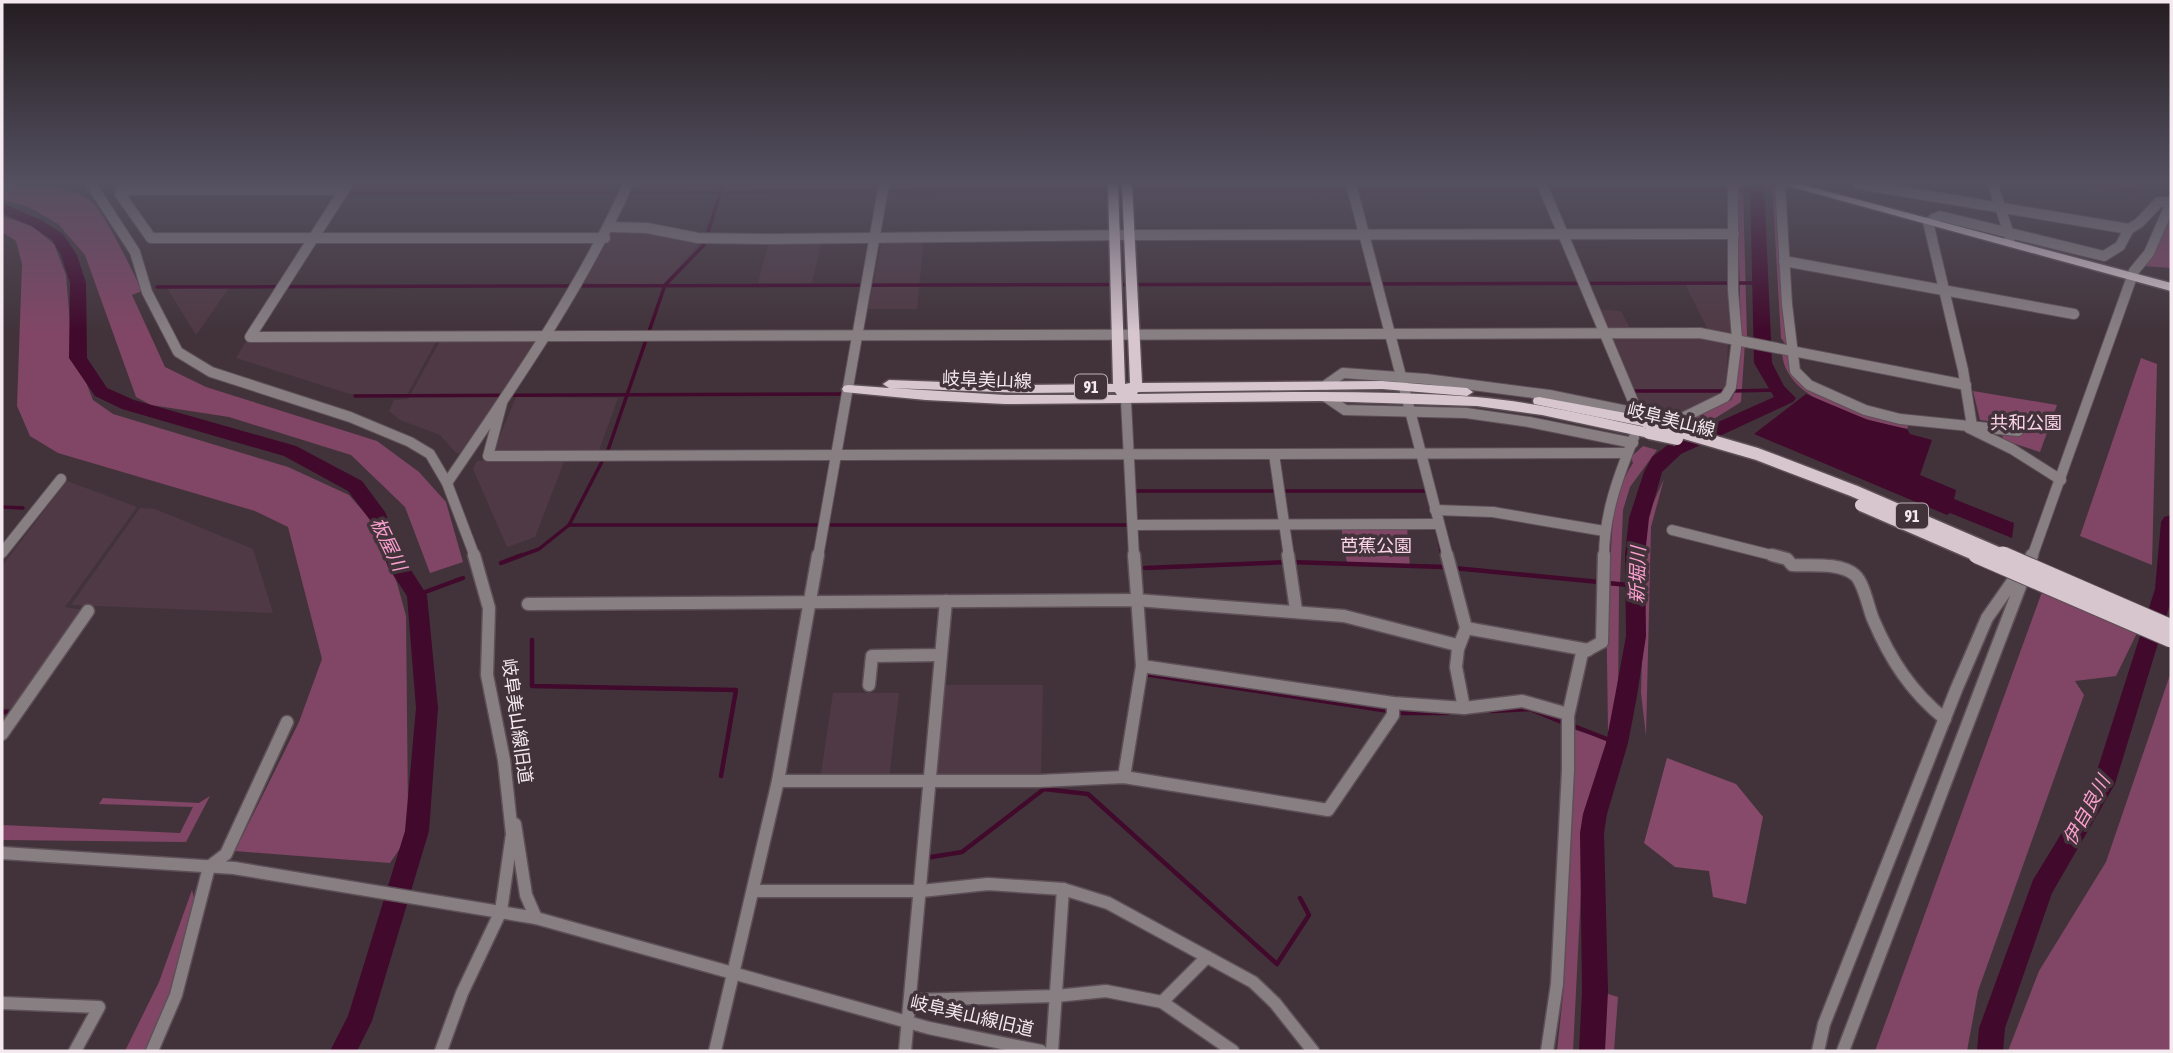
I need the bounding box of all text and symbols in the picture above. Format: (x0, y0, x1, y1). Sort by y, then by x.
street label: 岐阜美山線 (942, 367, 1032, 392)
road number: 91 (1075, 374, 1107, 400)
street label: 岐阜美山線 (1625, 398, 1717, 441)
park label: 共和公園 (1990, 412, 2062, 433)
road number: 91 (1896, 503, 1928, 528)
water label: 板屋川 (367, 514, 412, 576)
park label: 芭蕉公園 (1340, 535, 1412, 556)
water label: 新堀川 (1625, 544, 1649, 604)
street label: 岐阜美山線旧道 (498, 657, 537, 785)
water label: 伊自良川 (2058, 770, 2115, 849)
street label: 岐阜美山線旧道 (908, 991, 1036, 1040)

